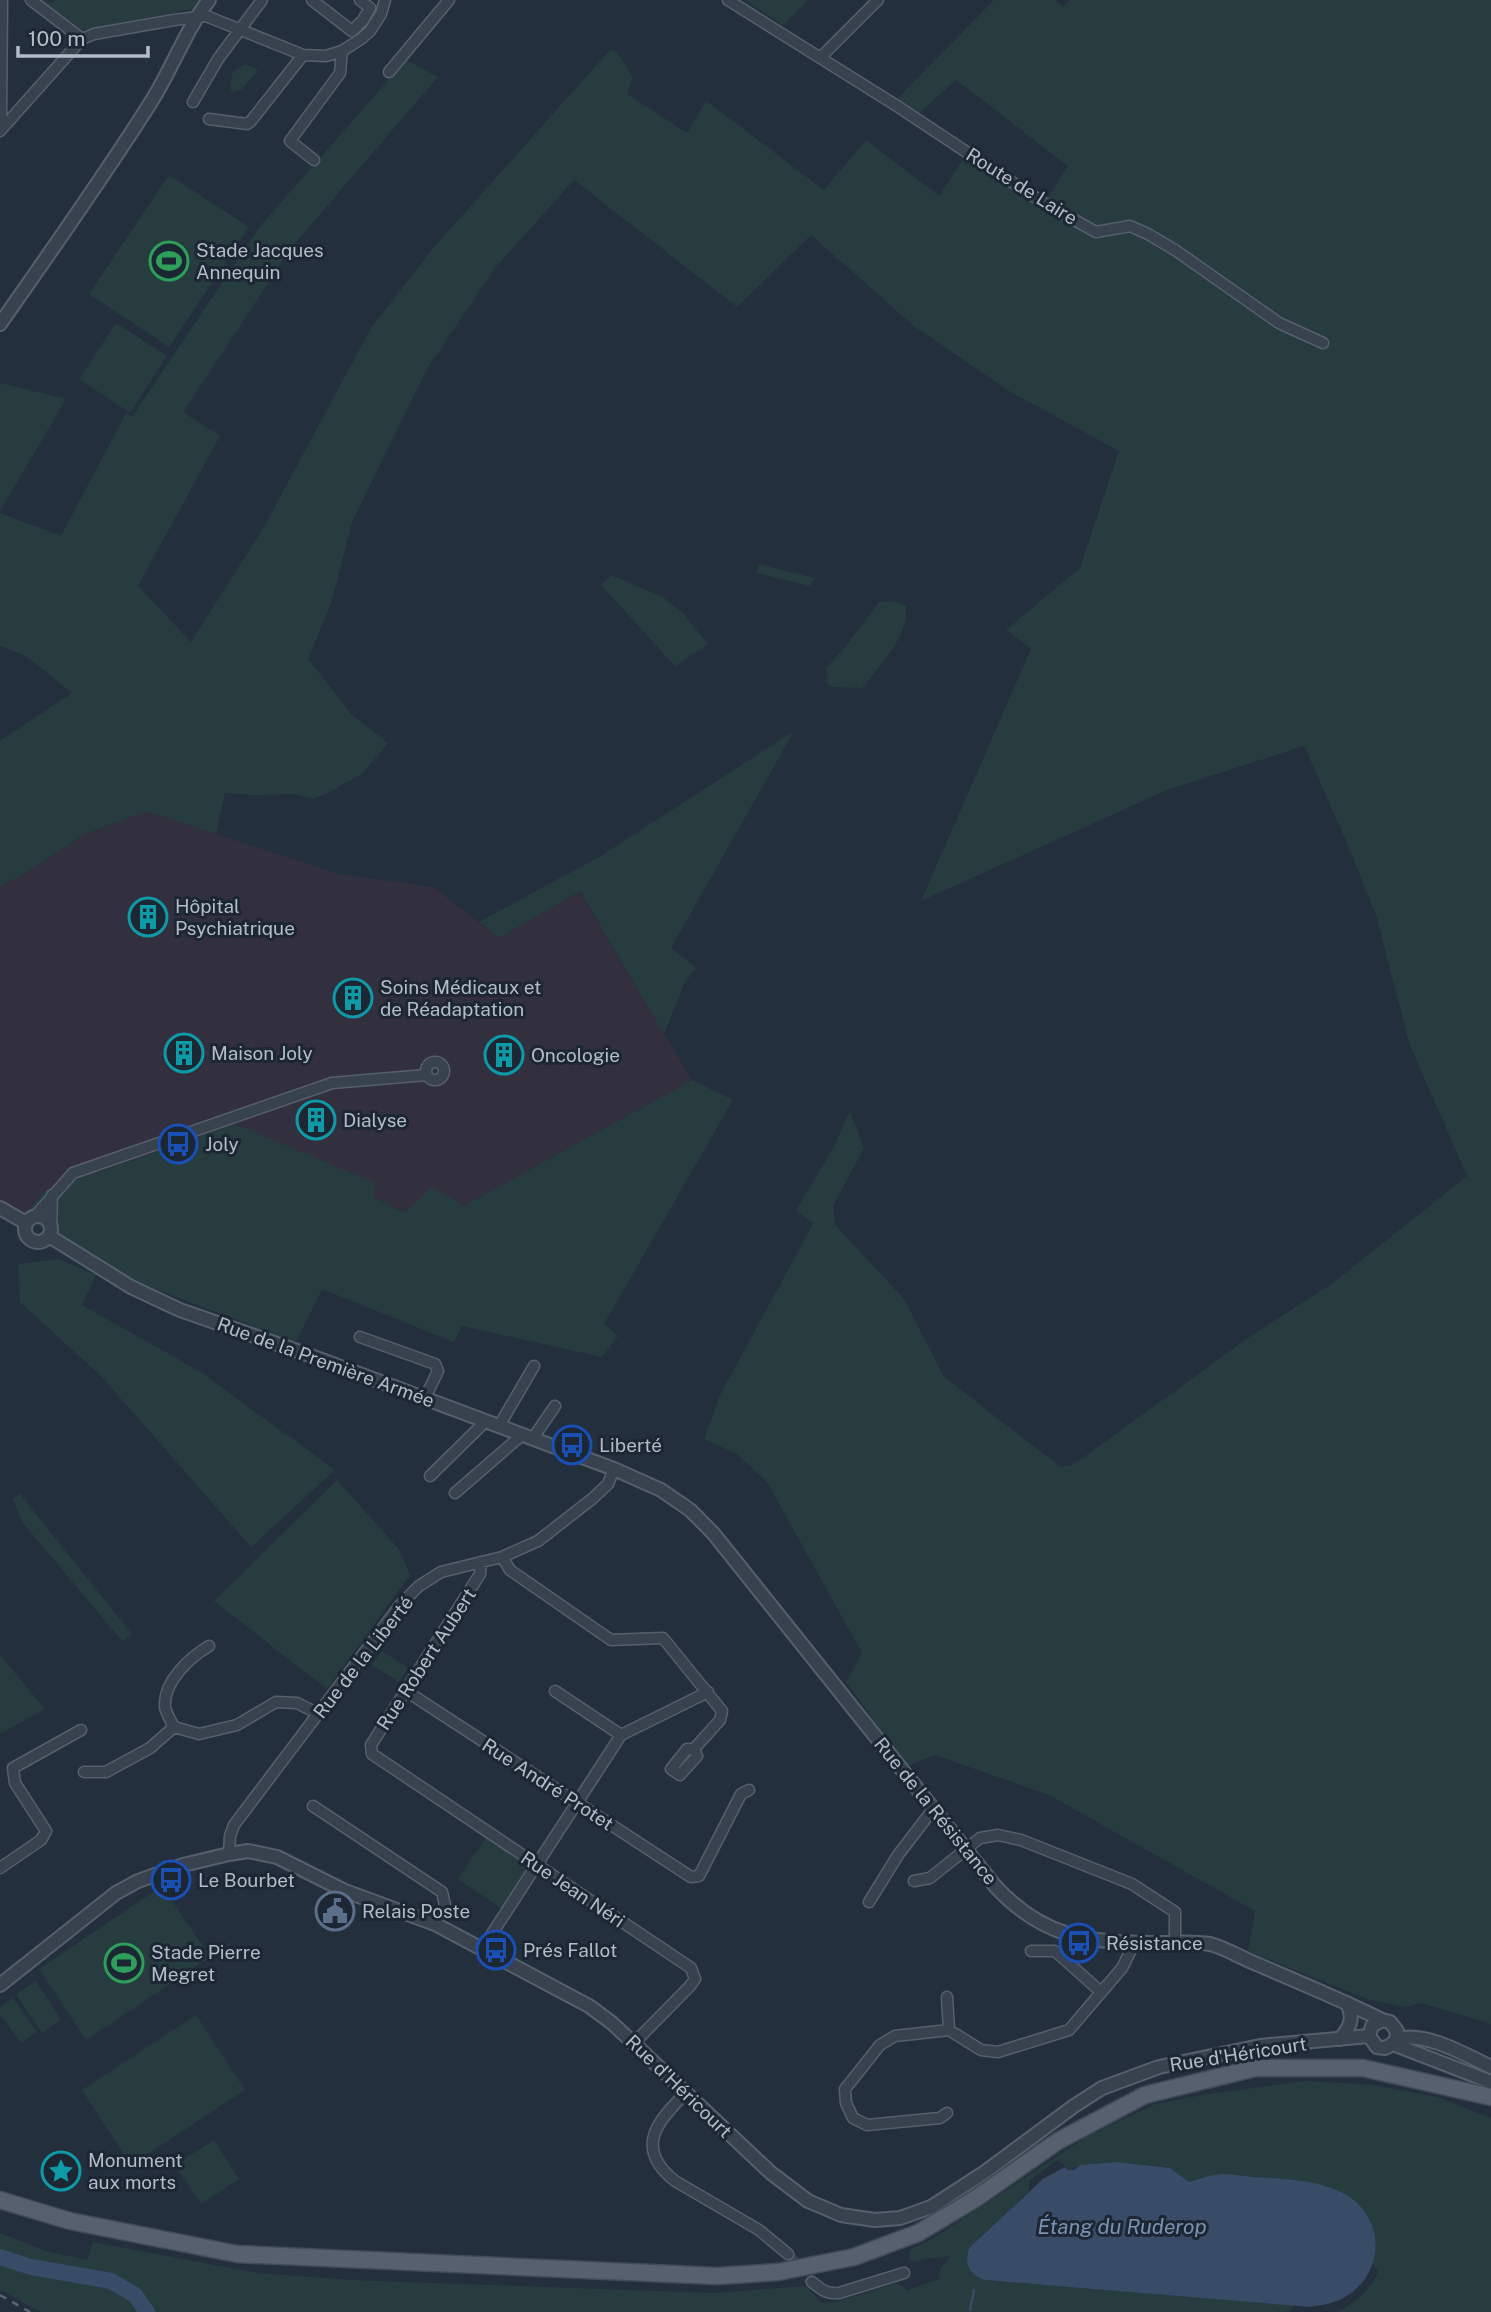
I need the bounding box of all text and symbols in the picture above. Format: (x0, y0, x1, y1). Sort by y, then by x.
scale bar (18, 14, 147, 58)
text: 100 m (28, 26, 85, 51)
street label: Route de Laire (962, 143, 1082, 229)
place label: Stade Jacques Annequin (196, 239, 324, 283)
sports icon: Stade Jacques Annequin (148, 240, 190, 282)
place label: Hôpital Psychiatrique (175, 895, 295, 939)
building icon: Hôpital Psychiatrique (127, 896, 169, 938)
place label: Soins Médicaux et de Réadaptation (380, 976, 542, 1020)
building icon: Soins Médicaux et de Réadaptation (332, 977, 374, 1019)
building icon: Maison Joly (163, 1032, 205, 1074)
building icon: Oncologie (483, 1034, 525, 1076)
place label: Maison Joly (211, 1042, 313, 1064)
place label: Oncologie (531, 1044, 620, 1066)
building icon: Dialyse (295, 1099, 337, 1141)
place label: Dialyse (343, 1109, 407, 1131)
bus stop icon: Joly (157, 1123, 199, 1165)
place label: Joly (205, 1133, 239, 1155)
street label: Rue de la Première Armée (214, 1312, 438, 1412)
bus stop icon: Liberté (551, 1424, 593, 1466)
place label: Liberté (599, 1434, 662, 1456)
street label: Rue Robert Aubert (372, 1584, 480, 1734)
street label: Rue de la Liberté (308, 1591, 418, 1723)
street label: Rue André Protet (478, 1733, 618, 1835)
street label: Rue de la Résistance (870, 1733, 1002, 1889)
street label: Rue Jean Néri (517, 1846, 629, 1932)
bus stop icon: Le Bourbet (150, 1859, 192, 1901)
place label: Le Bourbet (198, 1869, 295, 1891)
public building icon: Relais Poste (314, 1890, 356, 1932)
place label: Relais Poste (362, 1900, 470, 1922)
bus stop icon: Résistance (1058, 1922, 1100, 1964)
bus stop icon: Prés Fallot (475, 1929, 517, 1971)
place label: Résistance (1106, 1932, 1203, 1954)
place label: Prés Fallot (523, 1939, 617, 1961)
place label: Stade Pierre Megret (151, 1941, 261, 1985)
sports icon: Stade Pierre Megret (103, 1942, 145, 1984)
street label: Rue d'Héricourt (621, 2030, 737, 2142)
street label: Rue d'Héricourt (1168, 2032, 1308, 2076)
place label: Monument aux morts (88, 2149, 183, 2193)
place icon: Monument aux morts (40, 2150, 82, 2192)
water label: Étang du Ruderop (1037, 2214, 1207, 2239)

